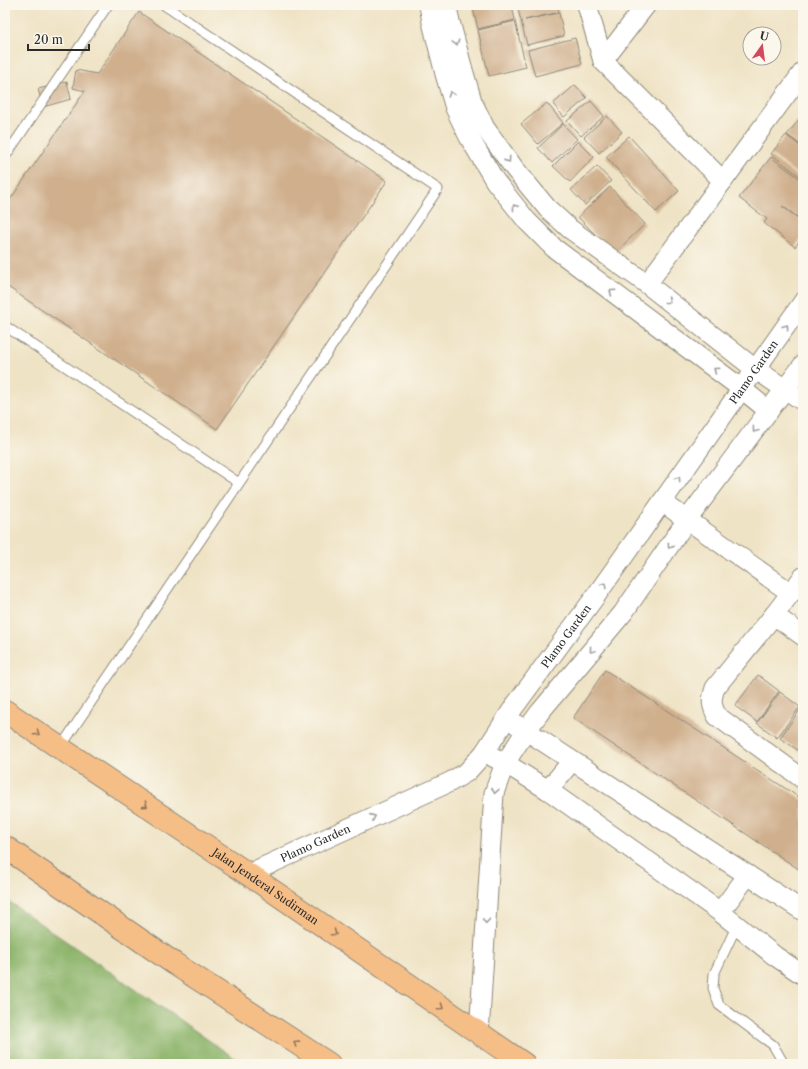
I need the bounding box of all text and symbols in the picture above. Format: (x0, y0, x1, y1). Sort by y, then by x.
scale bar (28, 26, 89, 52)
north arrow (742, 26, 782, 66)
text: U (758, 28, 771, 44)
text: 20 m (34, 32, 63, 47)
one-way arrow (451, 39, 460, 46)
one-way arrow (447, 91, 456, 98)
one-way arrow (503, 156, 510, 163)
one-way arrow (513, 204, 520, 211)
one-way arrow (610, 290, 617, 297)
one-way arrow (663, 296, 670, 303)
one-way arrow (781, 324, 788, 331)
street label: Plamo Garden (726, 337, 781, 407)
one-way arrow (714, 368, 721, 375)
one-way arrow (752, 426, 760, 433)
one-way arrow (673, 476, 680, 483)
one-way arrow (668, 541, 675, 548)
one-way arrow (599, 582, 606, 589)
street label: Plamo Garden (538, 602, 594, 671)
one-way arrow (590, 645, 597, 653)
one-way arrow (33, 728, 40, 735)
one-way arrow (491, 788, 499, 795)
one-way arrow (141, 800, 148, 807)
one-way arrow (368, 814, 376, 822)
street label: Plamo Garden (278, 821, 353, 865)
street label: Jalan Jenderal Sudirman (208, 844, 322, 928)
one-way arrow (482, 918, 490, 924)
one-way arrow (330, 928, 337, 936)
one-way arrow (437, 1002, 444, 1010)
one-way arrow (294, 1041, 301, 1048)

